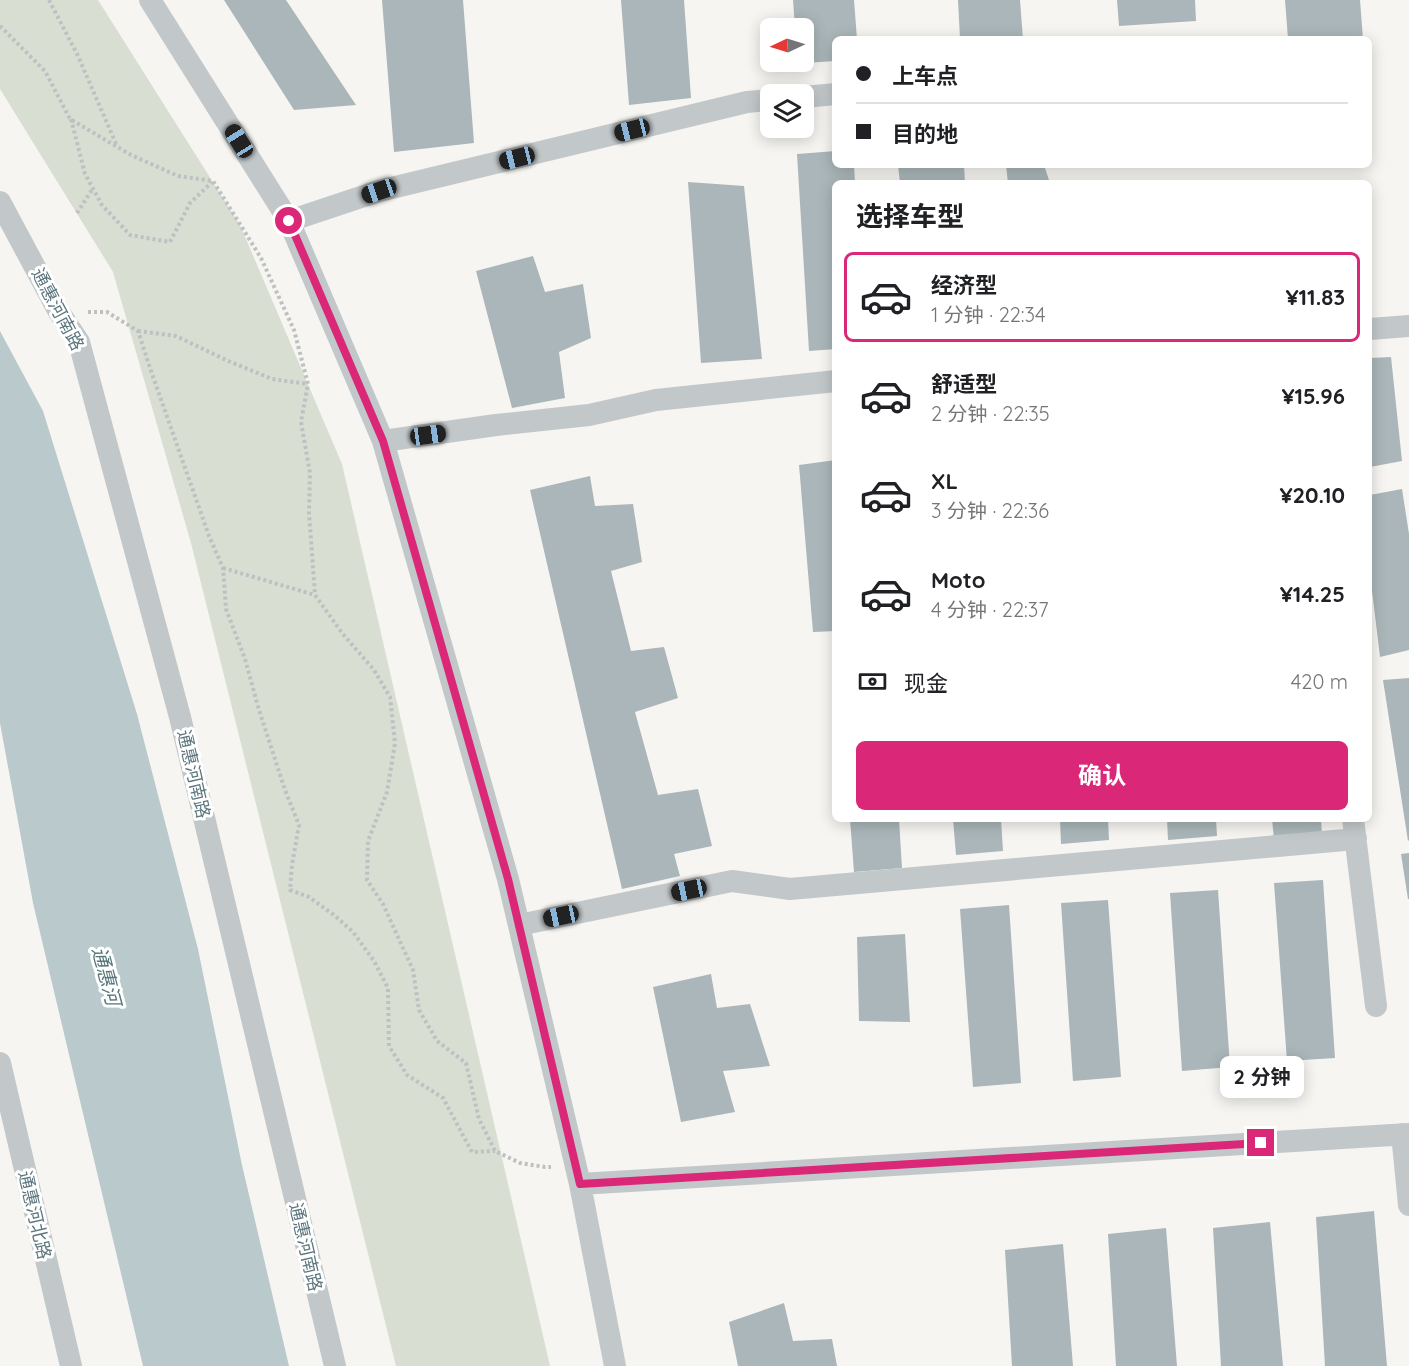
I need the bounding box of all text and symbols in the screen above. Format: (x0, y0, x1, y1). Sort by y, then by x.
north arrow (760, 18, 814, 72)
map controls (760, 18, 814, 138)
text: 上车点 (892, 62, 958, 90)
button: layers (760, 84, 814, 138)
car (612, 117, 652, 143)
text: 目的地 (892, 120, 958, 148)
car (222, 121, 256, 161)
car (497, 145, 537, 171)
car (359, 177, 399, 205)
text: 选择车型 (856, 199, 964, 233)
route start (275, 207, 302, 234)
street label: 通惠河南路 (27, 264, 89, 354)
icon: car (859, 270, 913, 324)
text: 经济型 (931, 271, 997, 299)
text: ¥11.83 (1285, 283, 1345, 311)
text: 1 分钟 · 22:34 (931, 302, 1046, 327)
icon: car (859, 369, 913, 423)
text: 舒适型 (931, 370, 997, 398)
text: ¥15.96 (1281, 382, 1345, 410)
text: 2 分钟 · 22:35 (931, 401, 1050, 426)
car (409, 424, 447, 446)
text: XL (931, 467, 958, 495)
icon: car (859, 468, 913, 522)
text: ¥20.10 (1279, 481, 1345, 509)
text: 3 分钟 · 22:36 (931, 498, 1049, 523)
text: Moto (931, 566, 985, 594)
icon: car (859, 567, 913, 621)
text: ¥14.25 (1280, 580, 1345, 608)
text: 4 分钟 · 22:37 (931, 597, 1048, 622)
icon: cash (856, 665, 889, 698)
text: 现金 (904, 669, 948, 697)
text: 420 m (1291, 669, 1348, 694)
street label: 通惠河南路 (173, 728, 215, 820)
button: 确认 (856, 741, 1348, 810)
car (670, 877, 708, 903)
car (542, 903, 580, 929)
water label: 通惠河 (87, 944, 128, 1012)
callout: 2 分钟 (1219, 1056, 1303, 1098)
text: 2 分钟 (1234, 1064, 1290, 1089)
route end (1247, 1129, 1274, 1156)
street label: 通惠河北路 (14, 1169, 56, 1261)
street label: 通惠河南路 (285, 1201, 327, 1293)

